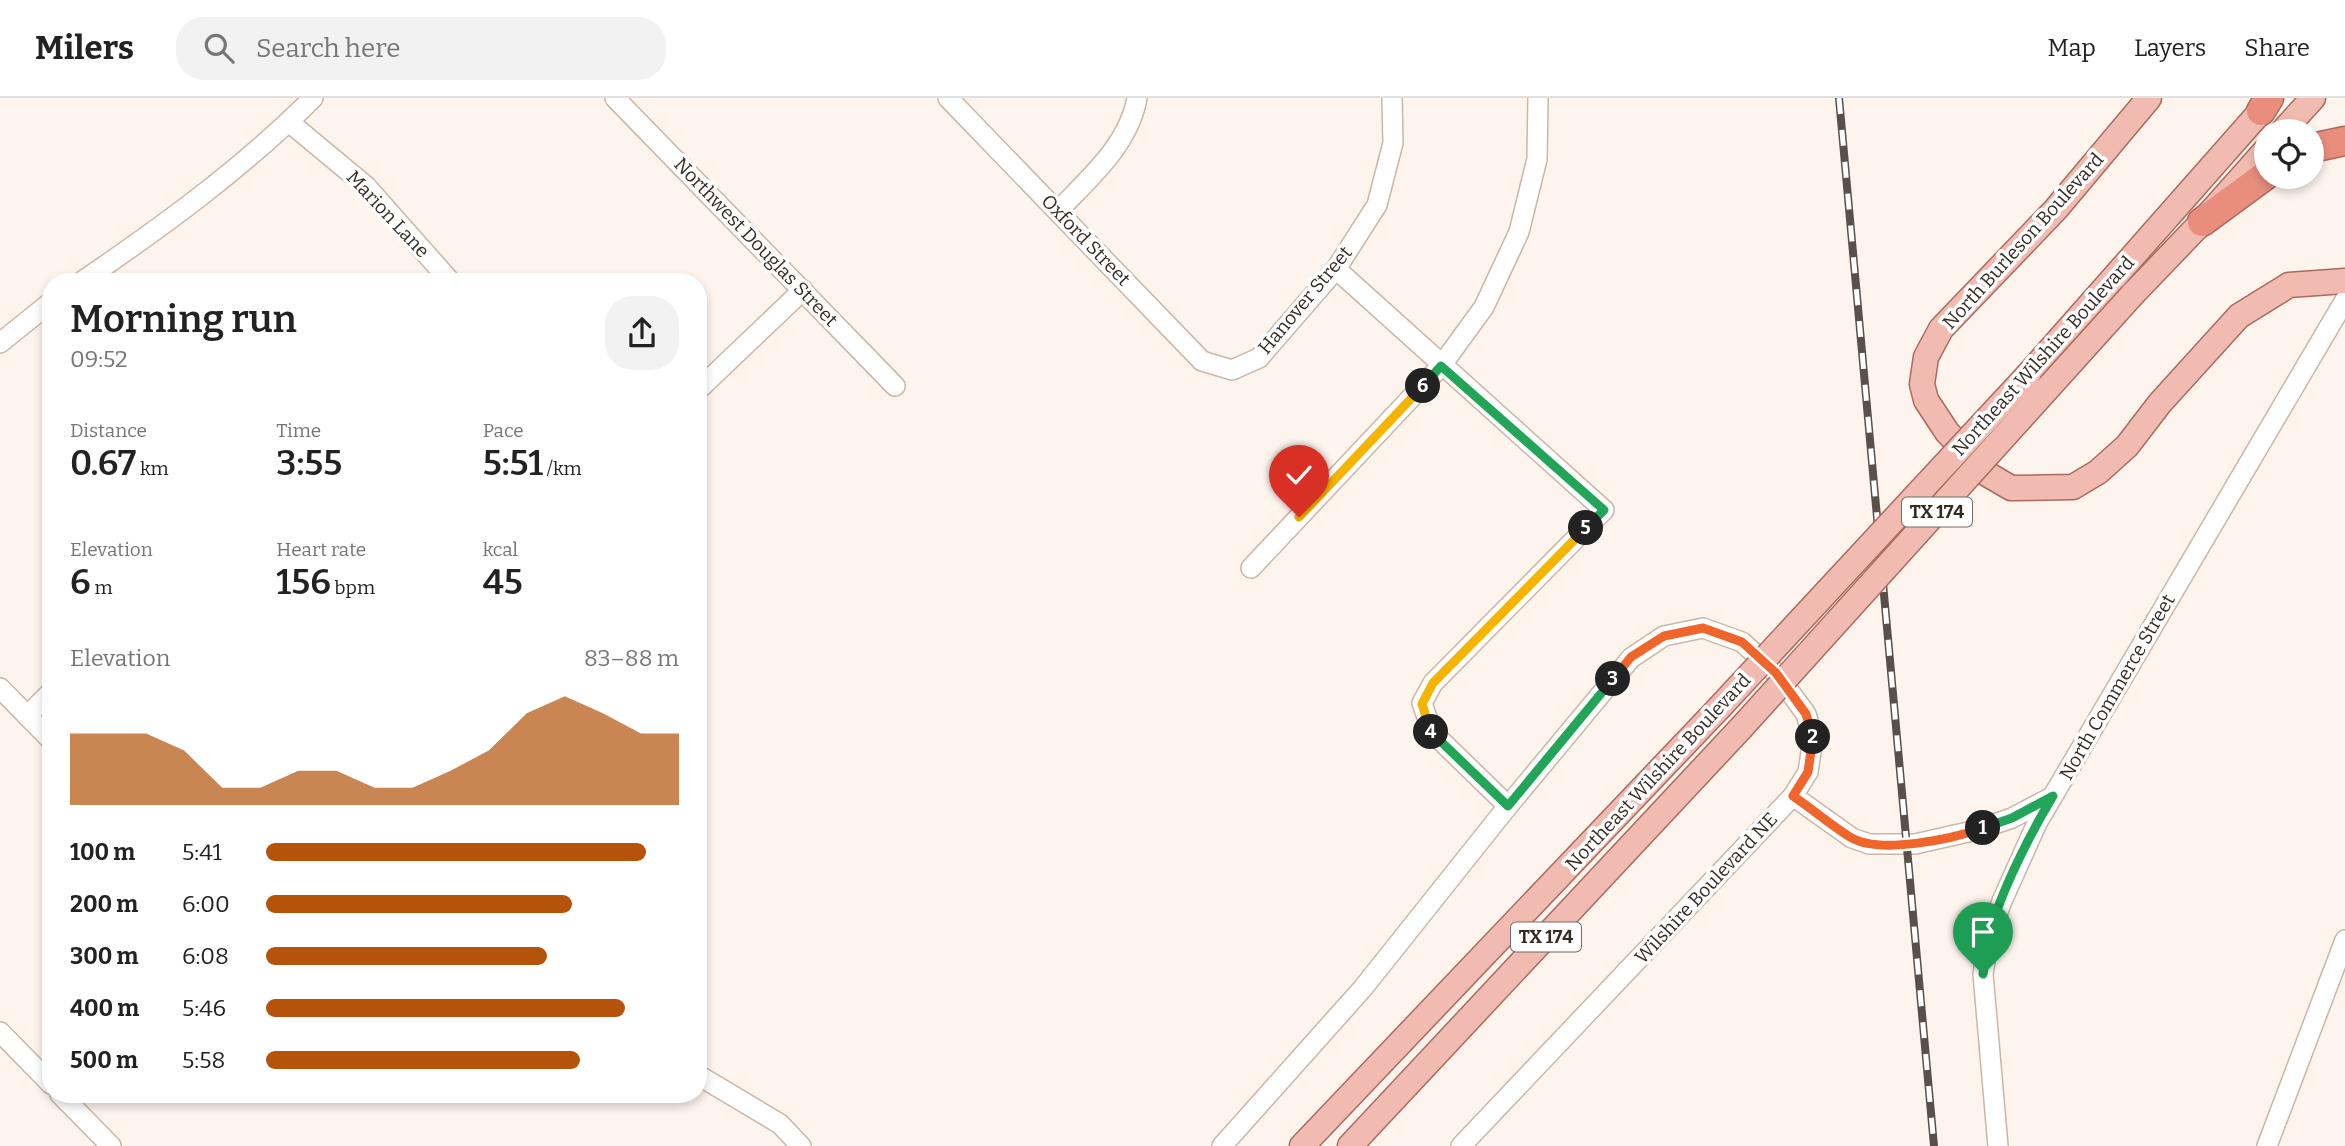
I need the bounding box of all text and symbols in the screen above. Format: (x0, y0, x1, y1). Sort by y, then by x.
search box (176, 17, 666, 80)
text: Milers (35, 28, 134, 68)
icon: search (200, 29, 238, 67)
text: Search here (256, 33, 400, 64)
text: Map (2048, 34, 2096, 62)
text: Layers (2134, 34, 2206, 62)
text: Share (2244, 34, 2310, 62)
map controls (2254, 119, 2324, 189)
button: locate (2254, 119, 2324, 189)
street label: North Burleson Boulevard (1938, 148, 2108, 334)
street label: Northwest Douglas Street (669, 153, 843, 331)
street label: Marion Lane (342, 166, 434, 262)
street label: Oxford Street (1037, 190, 1135, 290)
street label: Hanover Street (1253, 241, 1357, 359)
street label: Northeast Wilshire Boulevard (1947, 251, 2139, 461)
text: Morning run (70, 296, 297, 342)
button: share (605, 296, 679, 370)
text: 09:52 (70, 345, 128, 373)
pin: 6 (1406, 368, 1440, 404)
text: 6 (1417, 374, 1428, 397)
text: Distance (70, 419, 147, 442)
text: Time (276, 419, 321, 442)
text: Pace (483, 419, 524, 442)
text: 0.67 (70, 442, 136, 484)
text: 3:55 (276, 442, 342, 484)
text: 5:51 (483, 442, 543, 484)
pin (1269, 445, 1329, 517)
icon: check (1280, 456, 1318, 494)
text: km (136, 457, 169, 480)
text: /km (543, 457, 582, 480)
road number: TX 174 (1902, 498, 1972, 526)
pin: 5 (1568, 510, 1604, 546)
text: 5 (1580, 516, 1591, 539)
text: Elevation (70, 538, 153, 561)
text: Heart rate (276, 538, 366, 561)
text: kcal (483, 538, 518, 561)
text: 6 (70, 561, 91, 603)
text: 156 (276, 561, 331, 603)
text: 45 (483, 561, 523, 603)
text: m (91, 576, 113, 599)
text: bpm (331, 576, 375, 599)
street label: North Commerce Street (2054, 590, 2180, 784)
text: Elevation (70, 644, 170, 672)
text: 83–88 m (584, 644, 679, 672)
pin: 3 (1596, 662, 1630, 696)
text: 3 (1607, 667, 1618, 690)
street label: Northeast Wilshire Boulevard (1561, 669, 1755, 875)
pin: 4 (1414, 714, 1448, 750)
text: 4 (1425, 720, 1436, 743)
pin: 2 (1796, 720, 1830, 754)
text: 2 (1807, 725, 1818, 748)
street label: Wilshire Boulevard NE (1630, 808, 1782, 968)
pin: 1 (1966, 810, 2000, 846)
text: 1 (1978, 816, 1987, 839)
text: 100 m (70, 838, 135, 866)
text: 5:41 (182, 838, 222, 866)
text: 200 m (70, 890, 138, 918)
text: 6:00 (182, 890, 230, 918)
pin (1953, 902, 2013, 974)
icon: arrive (1964, 913, 2002, 951)
road number: TX 174 (1511, 922, 1581, 952)
text: 300 m (70, 942, 139, 970)
text: 6:08 (182, 942, 229, 970)
text: 400 m (70, 994, 139, 1022)
text: 5:46 (182, 994, 226, 1022)
text: 500 m (70, 1046, 138, 1074)
text: 5:58 (182, 1046, 225, 1074)

